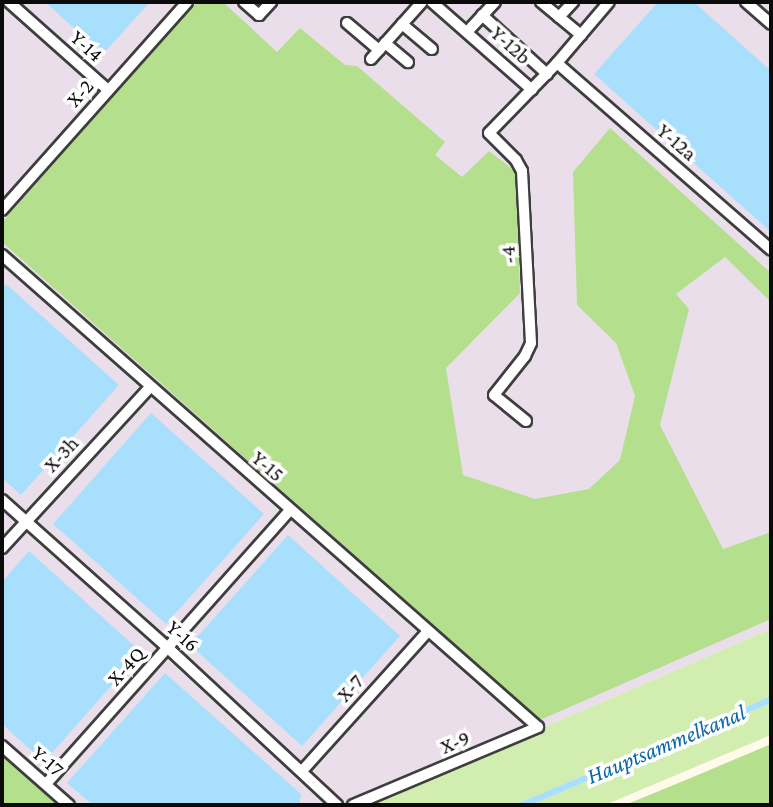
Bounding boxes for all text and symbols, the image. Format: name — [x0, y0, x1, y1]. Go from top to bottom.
street label: Y-12b — [486, 20, 536, 70]
street label: Y-14 — [65, 25, 109, 67]
street label: X-2 — [61, 74, 99, 112]
street label: Y-12a — [652, 118, 702, 166]
street label: -4 — [495, 245, 521, 265]
street label: X-3h — [38, 431, 84, 477]
street label: Y-15 — [247, 445, 289, 487]
street label: Y-16 — [161, 615, 205, 657]
street label: X-4Q — [102, 641, 150, 691]
street label: X-7 — [331, 669, 369, 707]
water label: Hauptsammelkanal — [582, 698, 750, 790]
street label: X-9 — [436, 725, 474, 759]
street label: Y-17 — [27, 740, 69, 782]

